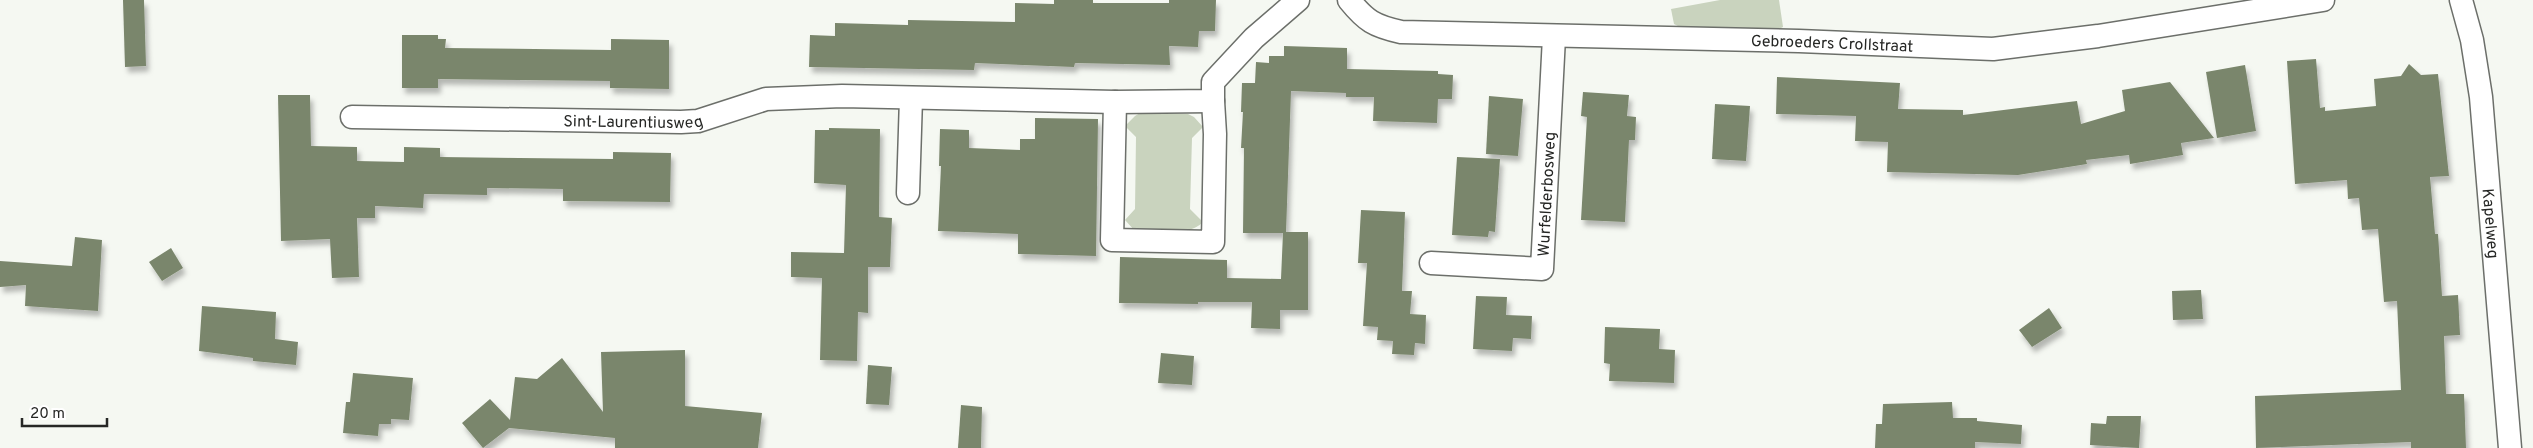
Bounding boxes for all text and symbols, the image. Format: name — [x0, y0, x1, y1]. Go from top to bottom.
street label: Gebroeders Crollstraat — [1751, 32, 1914, 58]
street label: Sint-Laurentiusweg — [563, 112, 706, 134]
street label: Wurfelderbosweg — [1535, 131, 1561, 257]
street label: Kapelweg — [2477, 188, 2502, 259]
scale bar — [22, 396, 108, 428]
text: 20 m — [30, 405, 65, 424]

